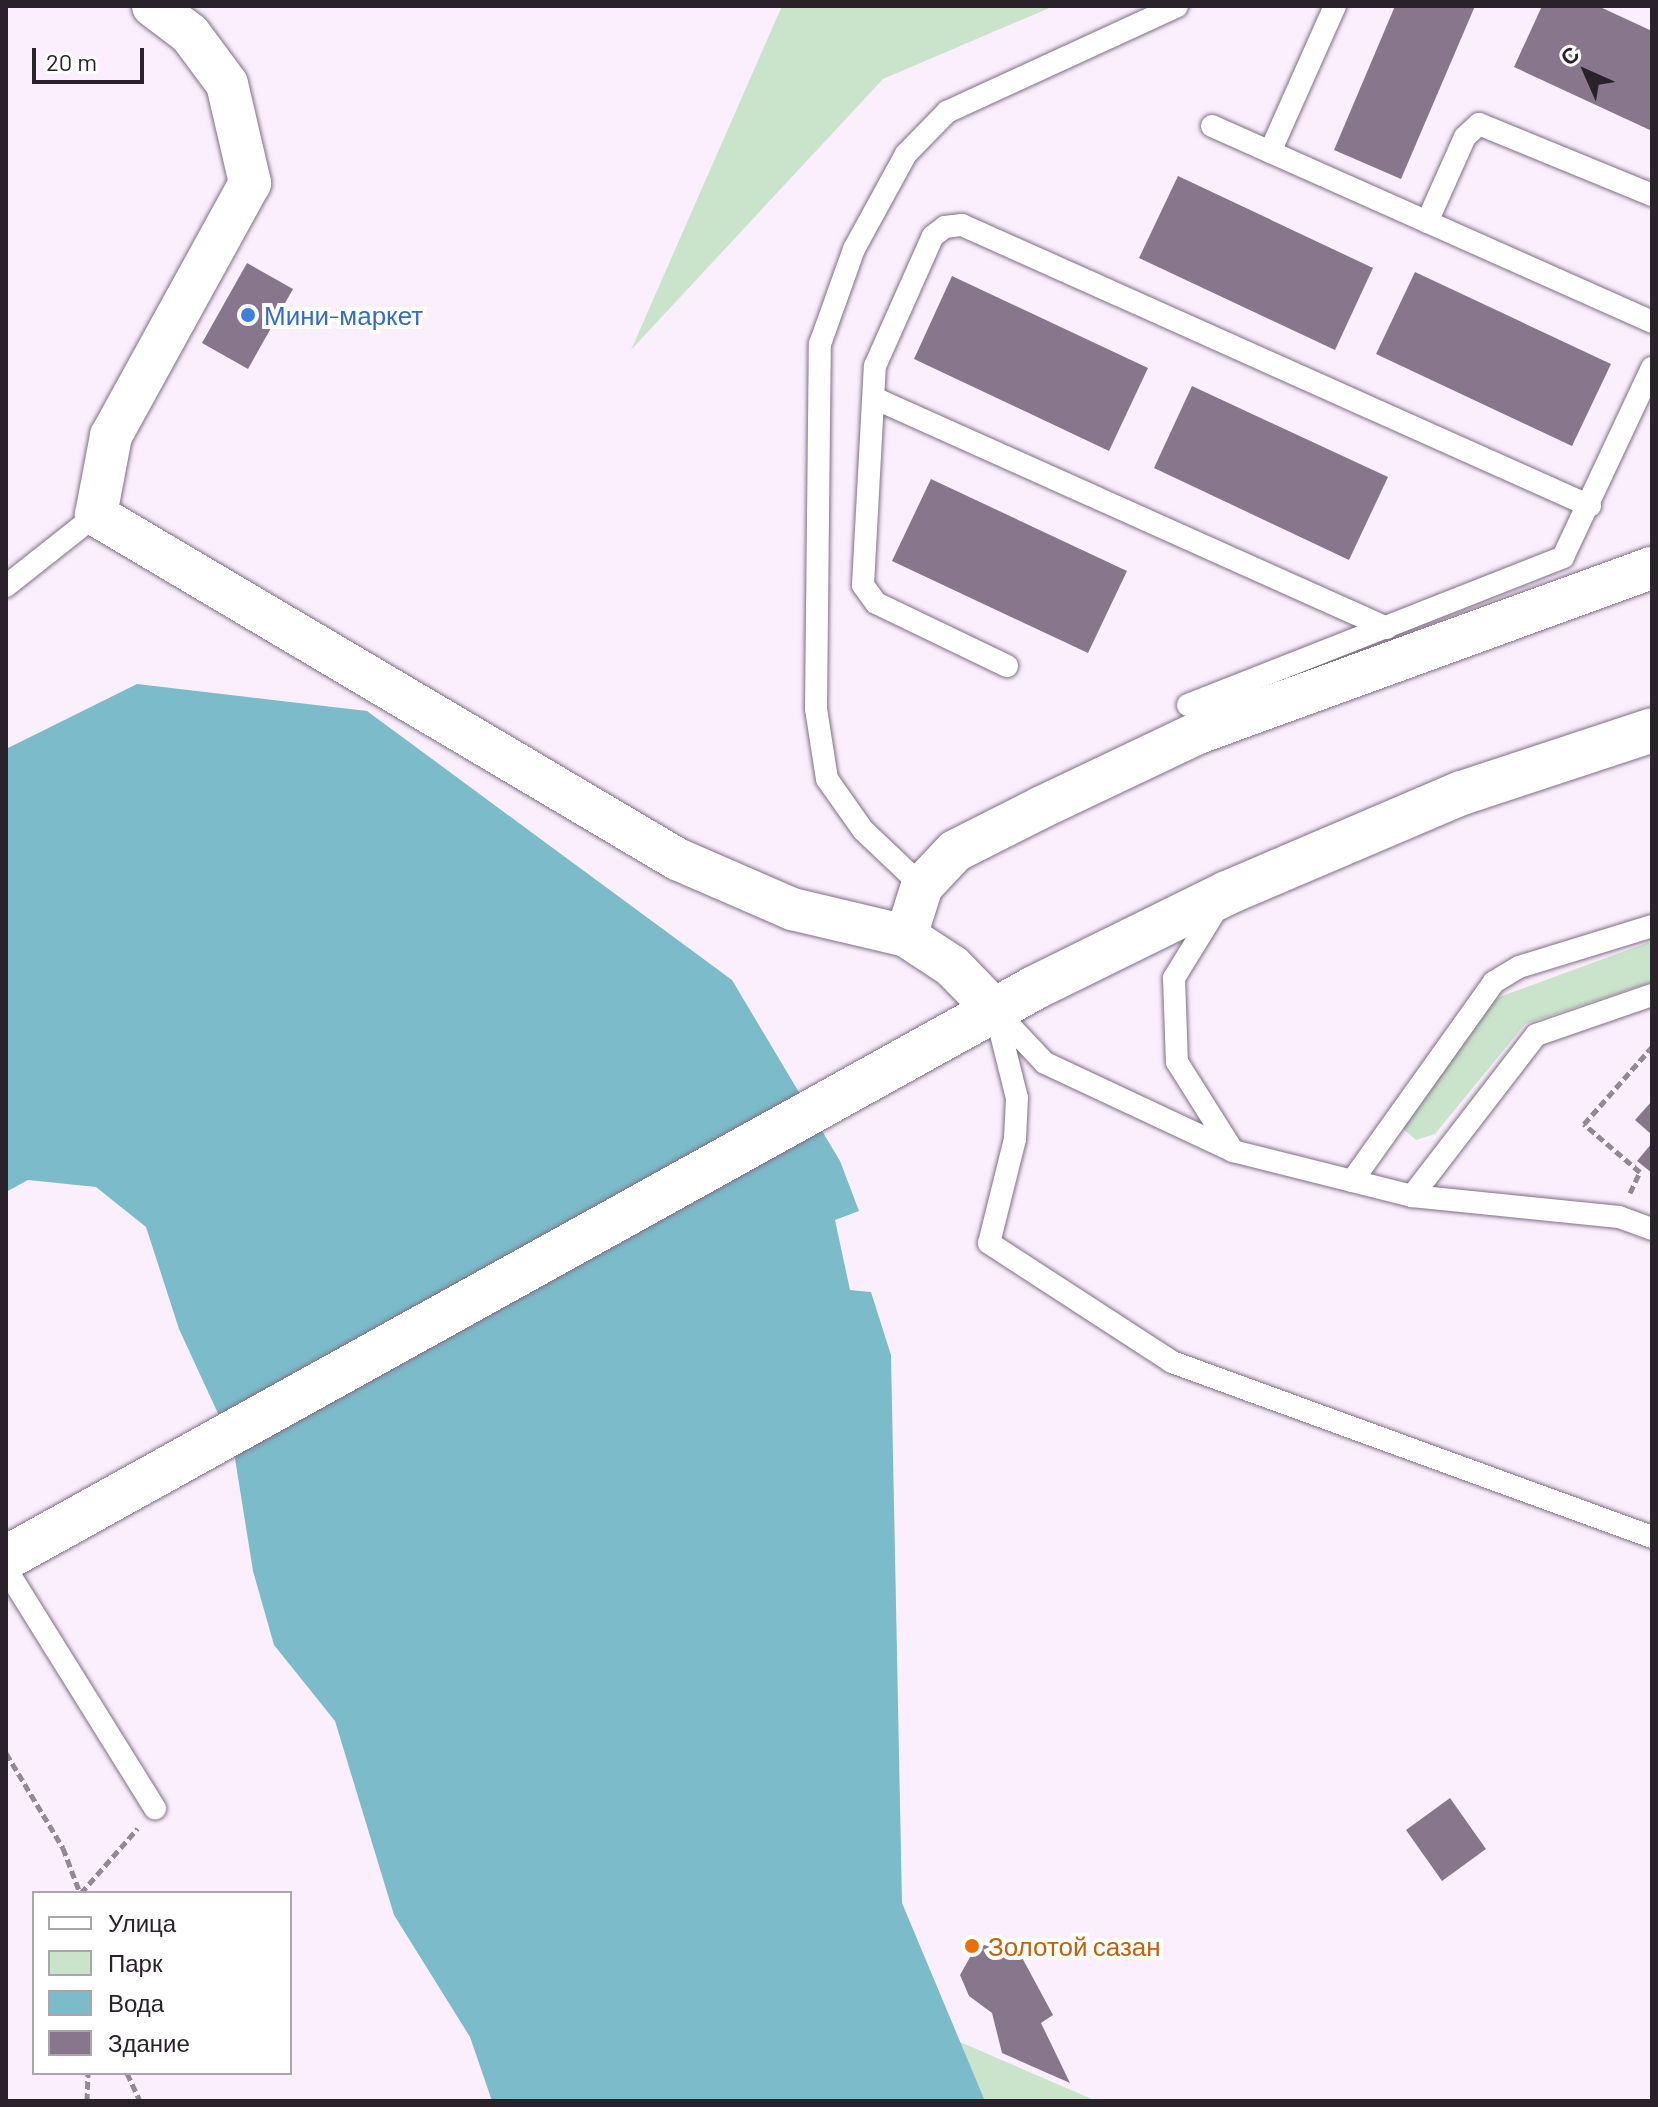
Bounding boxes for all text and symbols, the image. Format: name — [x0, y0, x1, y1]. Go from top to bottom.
scale bar — [36, 32, 148, 82]
north arrow — [1546, 32, 1626, 112]
text: С — [1554, 40, 1584, 70]
text: 20 m — [46, 47, 97, 76]
place label: Мини-маркет — [264, 299, 423, 331]
marker: Мини-маркет — [239, 306, 257, 324]
legend — [32, 1891, 292, 2075]
text: Улица — [108, 1908, 176, 1937]
place label: Золотой сазан — [988, 1930, 1161, 1962]
marker: Золотой сазан — [963, 1937, 981, 1955]
text: Парк — [108, 1948, 162, 1977]
text: Вода — [108, 1988, 164, 2017]
text: Здание — [108, 2028, 190, 2057]

